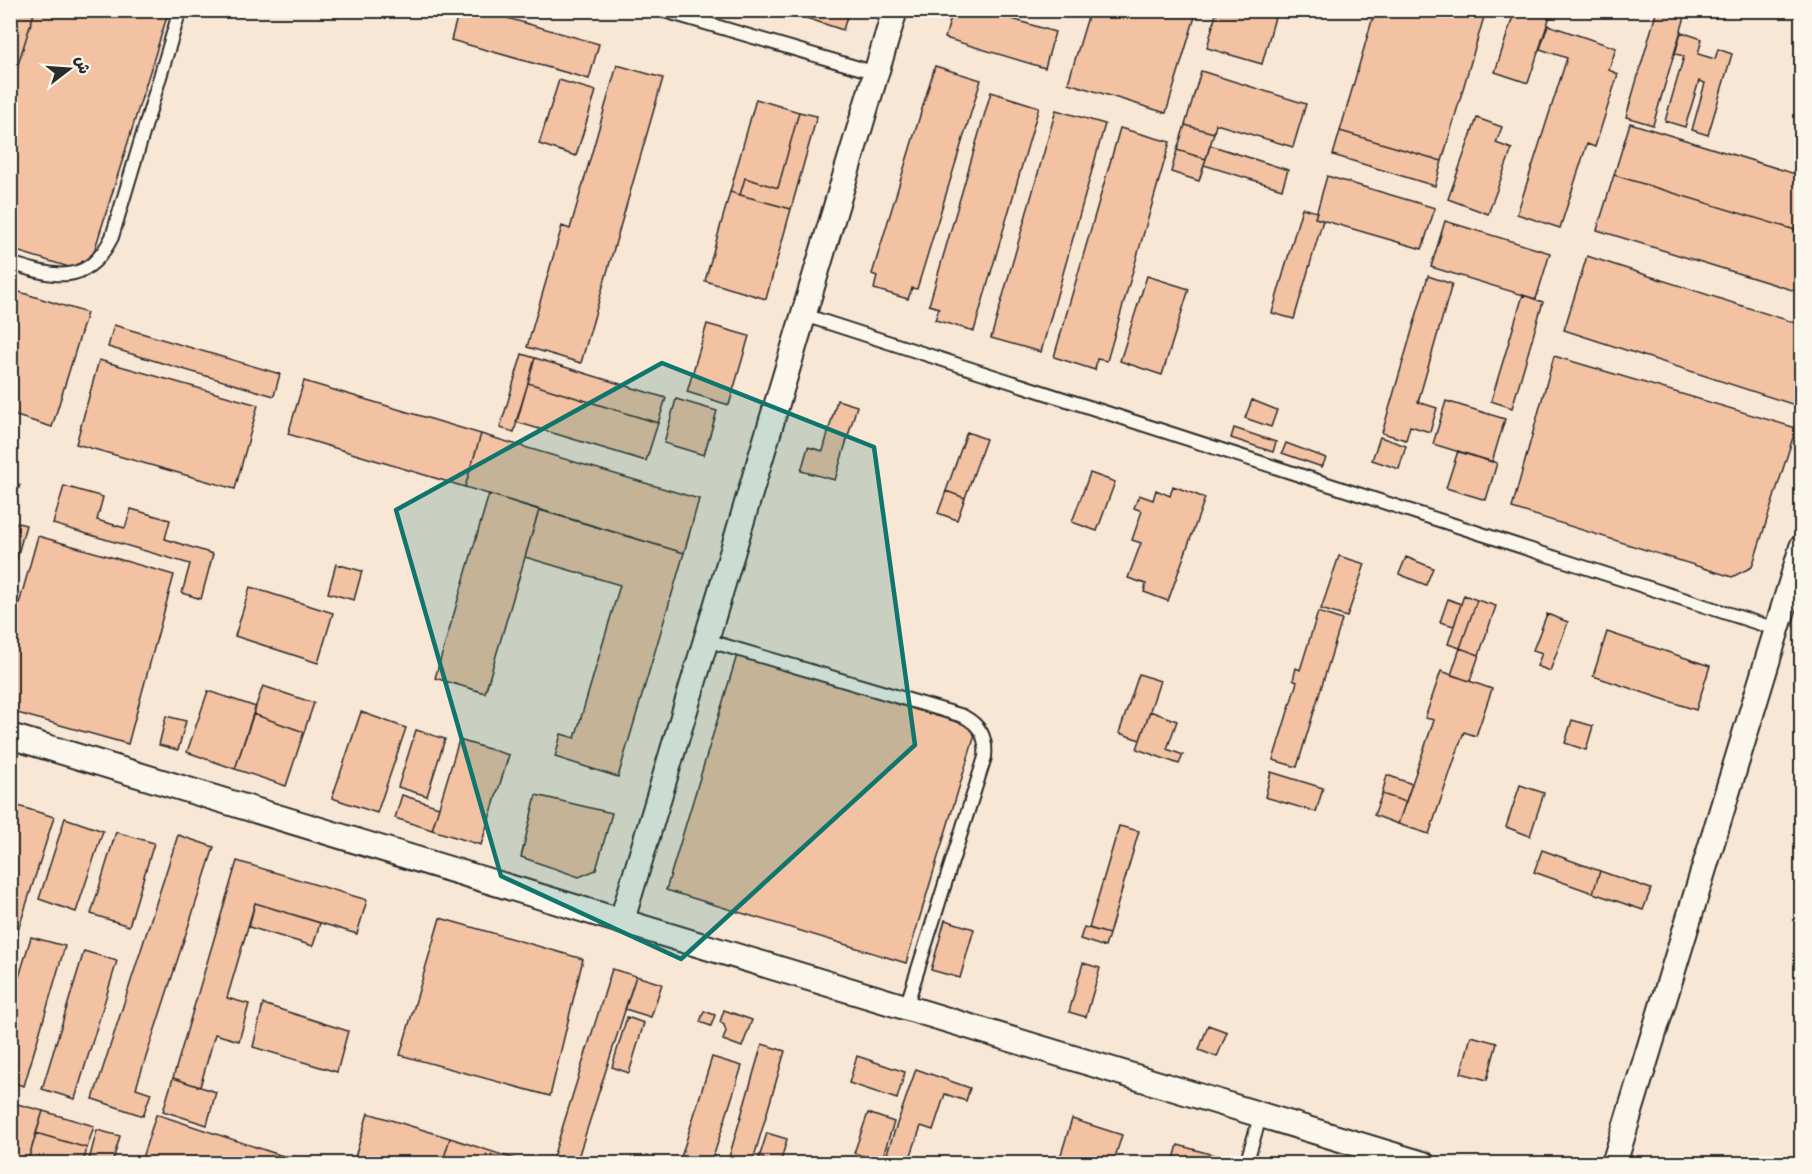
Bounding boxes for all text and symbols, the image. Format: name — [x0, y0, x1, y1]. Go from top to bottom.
north arrow — [39, 39, 99, 99]
text: ش — [71, 54, 95, 76]

